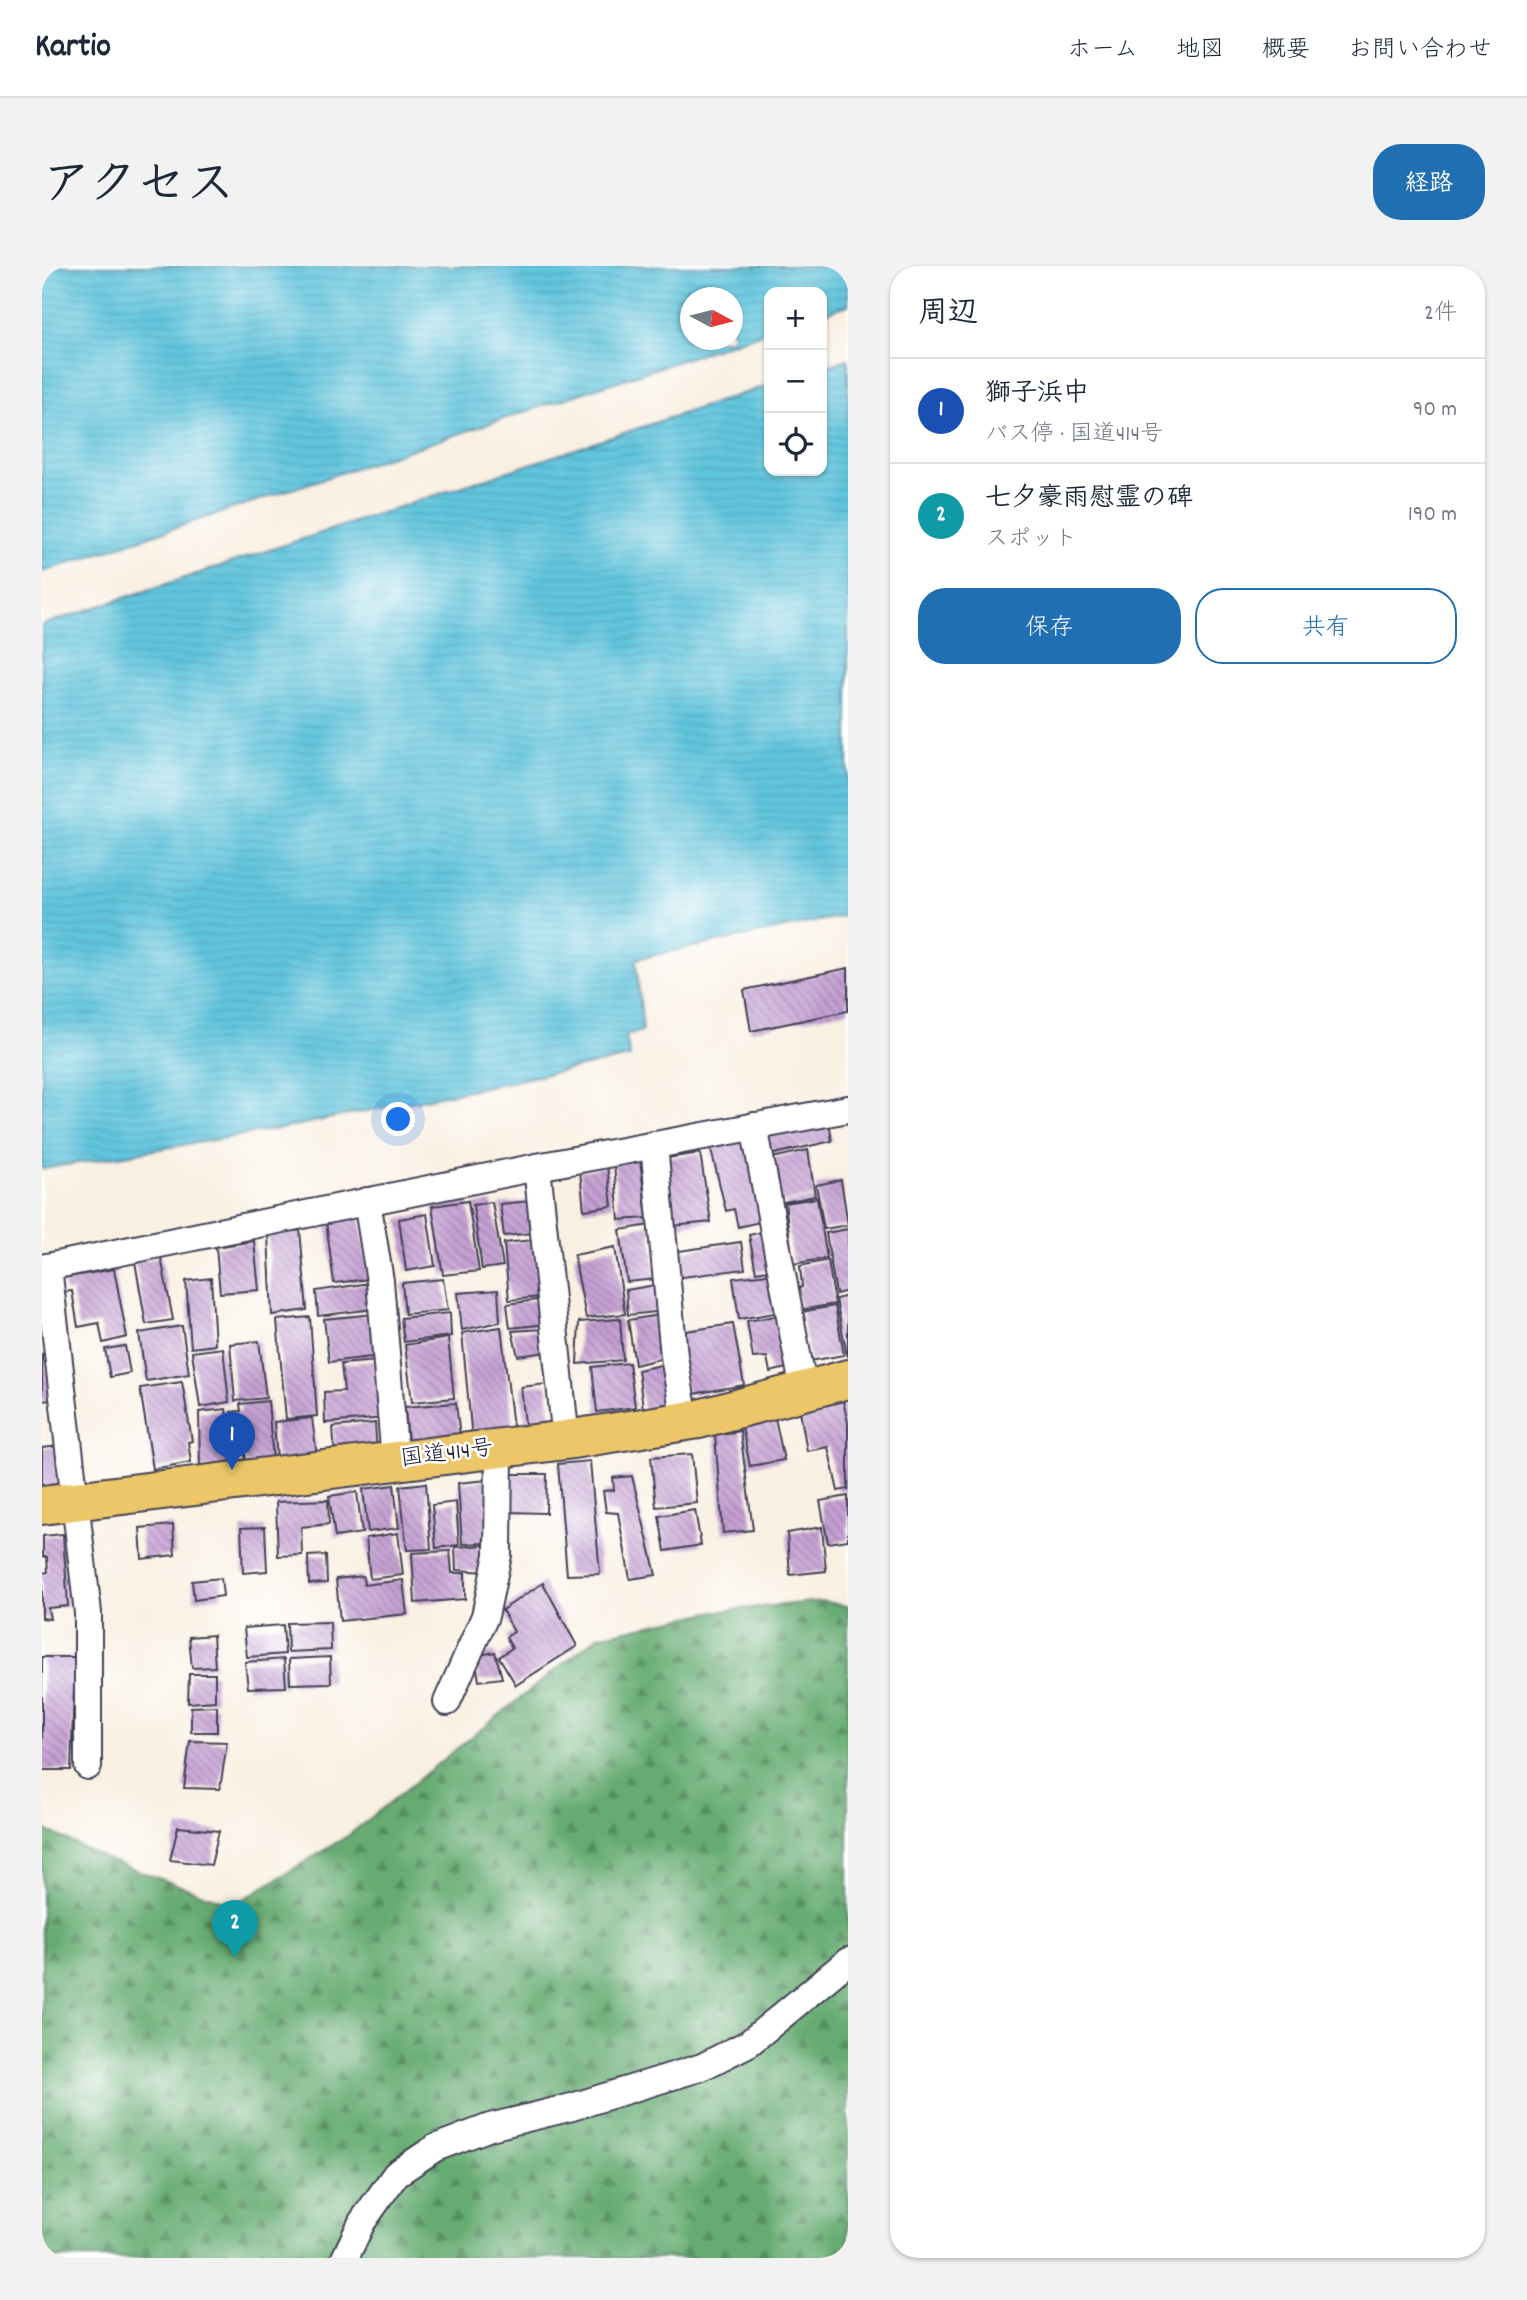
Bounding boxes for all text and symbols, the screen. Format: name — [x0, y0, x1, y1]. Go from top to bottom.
text: Kartio — [35, 25, 111, 72]
text: ホーム — [1067, 34, 1138, 68]
text: 地図 — [1176, 34, 1224, 68]
text: 概要 — [1262, 34, 1310, 68]
text: お問い合わせ — [1348, 34, 1492, 68]
button: 経路 — [1373, 144, 1485, 220]
text: アクセス — [42, 153, 235, 223]
north arrow — [680, 287, 743, 350]
map controls — [764, 287, 827, 476]
button: + — [764, 287, 827, 350]
text: 周辺 — [918, 294, 978, 337]
text: 2件 — [1424, 298, 1457, 331]
button: − — [764, 350, 827, 413]
text: 獅子浜中 — [985, 376, 1089, 413]
text: 1 — [938, 394, 944, 427]
text: 90 m — [1413, 394, 1457, 427]
button: locate — [764, 413, 827, 476]
text: バス停 · 国道414号 — [985, 419, 1163, 452]
text: 七夕豪雨慰霊の碑 — [985, 481, 1193, 518]
text: 2 — [936, 499, 946, 532]
text: 190 m — [1408, 499, 1457, 532]
text: スポット — [985, 524, 1077, 557]
button: 保存 — [918, 588, 1181, 664]
button: 共有 — [1195, 588, 1457, 664]
your location — [381, 1102, 415, 1136]
pin: 1 — [209, 1412, 255, 1470]
street label: 国道414号 — [399, 1433, 495, 1477]
pin: 2 — [212, 1900, 258, 1958]

